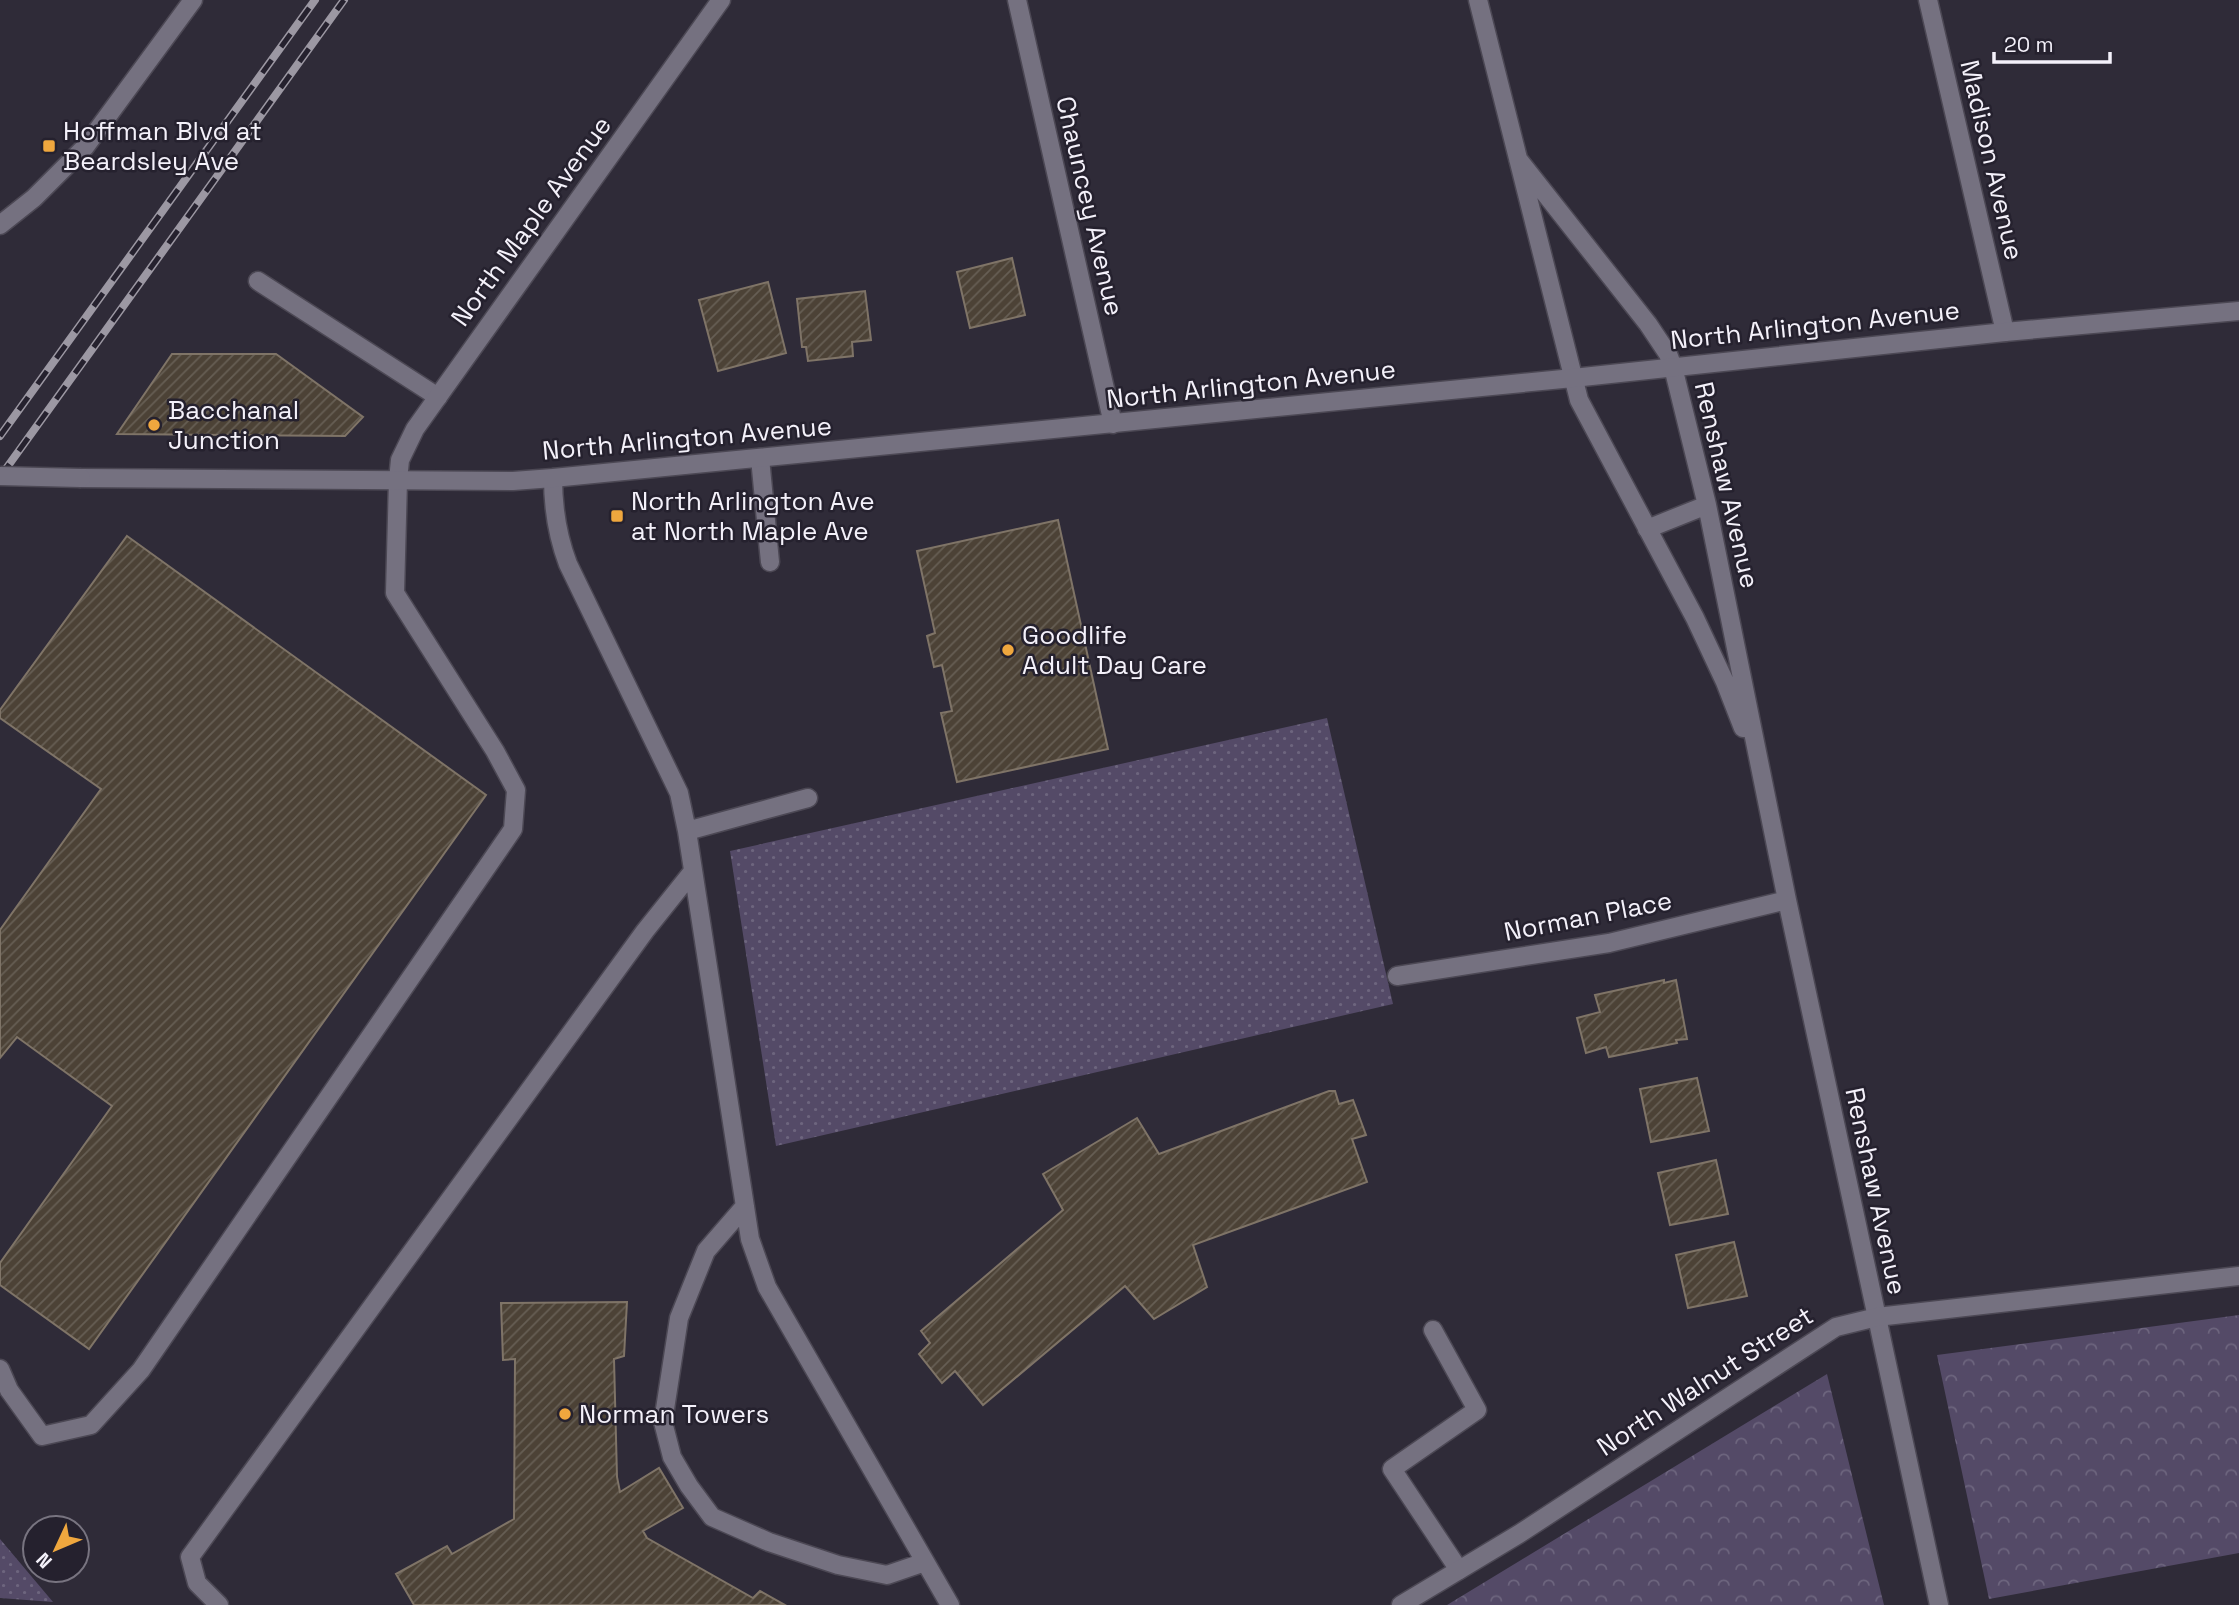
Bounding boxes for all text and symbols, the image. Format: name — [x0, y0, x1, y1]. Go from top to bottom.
scale bar — [1994, 21, 2110, 65]
text: 20 m — [2004, 31, 2054, 58]
street label: Madison Avenue — [1952, 57, 2032, 263]
street label: Chauncey Avenue — [1048, 93, 1132, 319]
street label: North Maple Avenue — [443, 109, 619, 333]
place label: Hoffman Blvd at Beardsley Ave — [63, 114, 262, 178]
marker: Hoffman Blvd at Beardsley Ave — [41, 138, 57, 154]
street label: North Arlington Avenue — [1669, 293, 1961, 357]
street label: North Arlington Avenue — [1105, 352, 1397, 416]
street label: Renshaw Avenue — [1687, 378, 1767, 592]
place label: Bacchanal Junction — [168, 393, 299, 457]
street label: North Arlington Avenue — [541, 408, 833, 468]
marker: Bacchanal Junction — [146, 417, 162, 433]
place label: North Arlington Ave at North Maple Ave — [631, 484, 875, 548]
marker: North Arlington Ave at North Maple Ave — [609, 508, 625, 524]
place label: Goodlife Adult Day Care — [1022, 618, 1207, 682]
marker: Goodlife Adult Day Care — [1000, 642, 1016, 658]
street label: Norman Place — [1501, 883, 1675, 949]
street label: Renshaw Avenue — [1837, 1084, 1915, 1298]
street label: North Walnut Street — [1590, 1298, 1820, 1464]
place label: Norman Towers — [579, 1397, 769, 1431]
marker: Norman Towers — [557, 1406, 573, 1422]
north arrow — [21, 1514, 91, 1584]
text: N — [31, 1547, 58, 1574]

